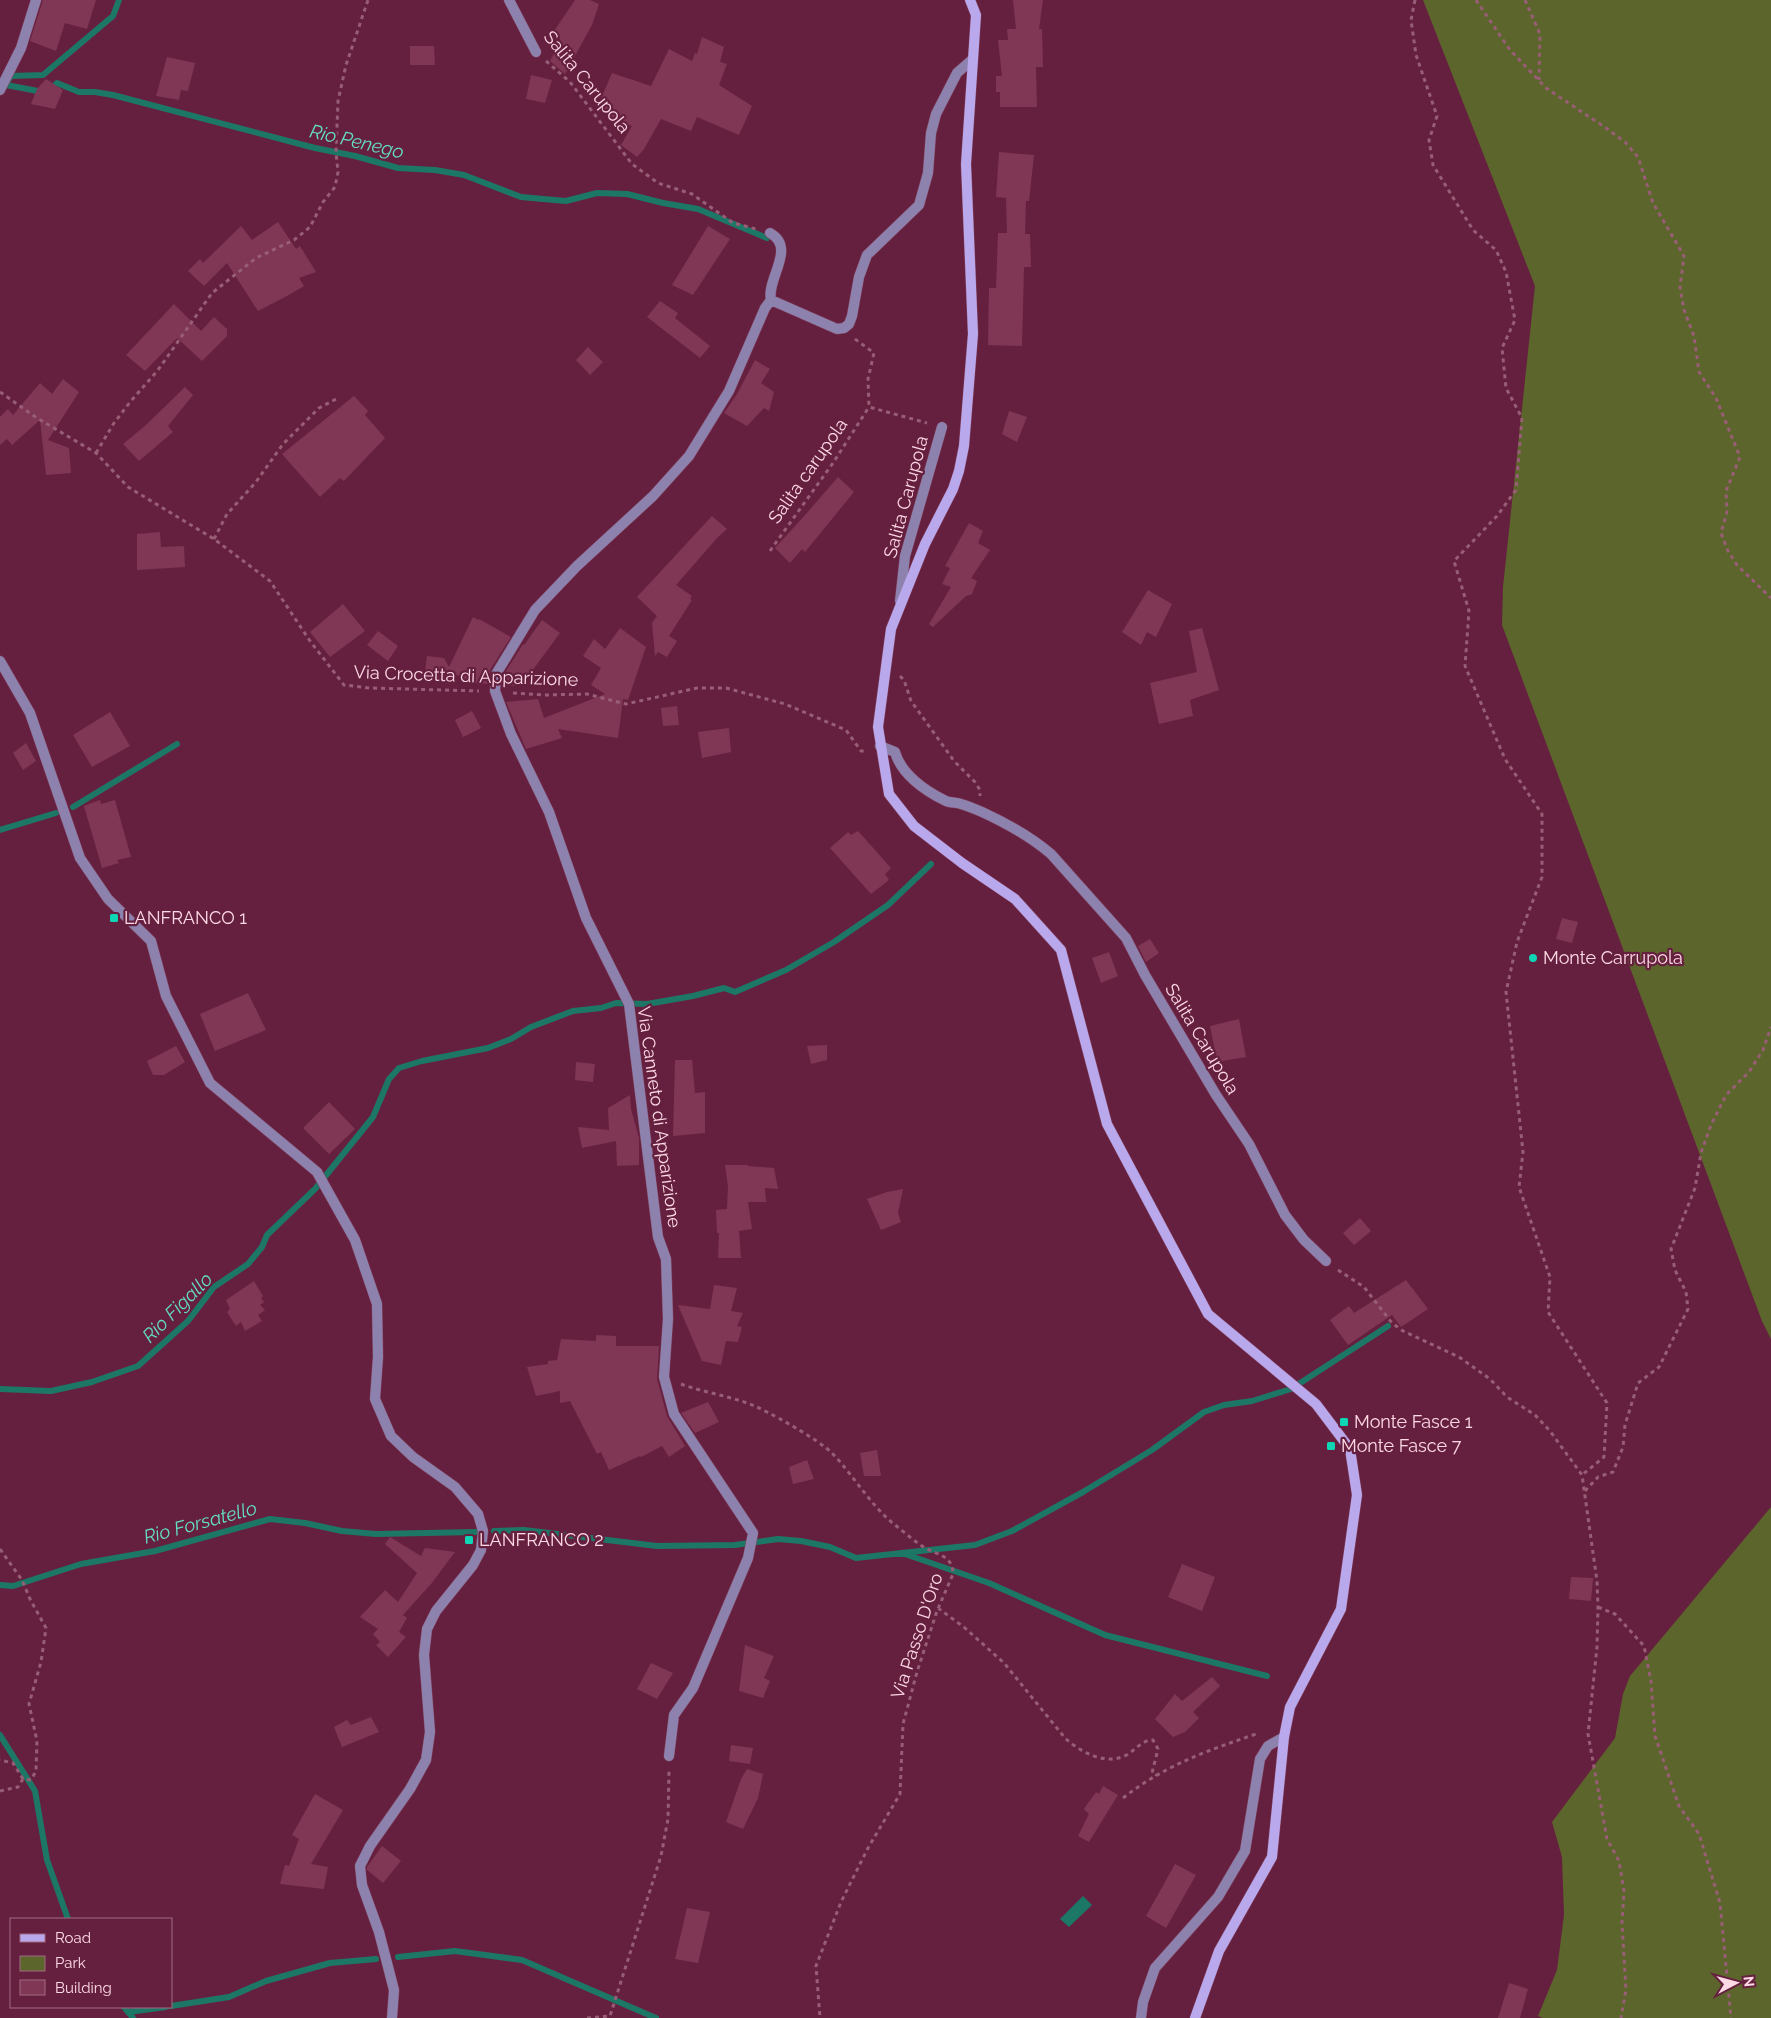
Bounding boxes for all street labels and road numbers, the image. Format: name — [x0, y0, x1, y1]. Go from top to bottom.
street label: Salita Carupola — [540, 26, 635, 137]
street label: Salita carupola — [764, 414, 852, 527]
street label: Salita Carupola — [879, 433, 932, 560]
street label: Via Crocetta di Apparizione — [353, 661, 579, 690]
street label: Salita Carupola — [1161, 979, 1244, 1098]
street label: Via Canneto di Apparizione — [634, 1005, 686, 1229]
street label: Via Passo D'Oro — [886, 1570, 947, 1701]

